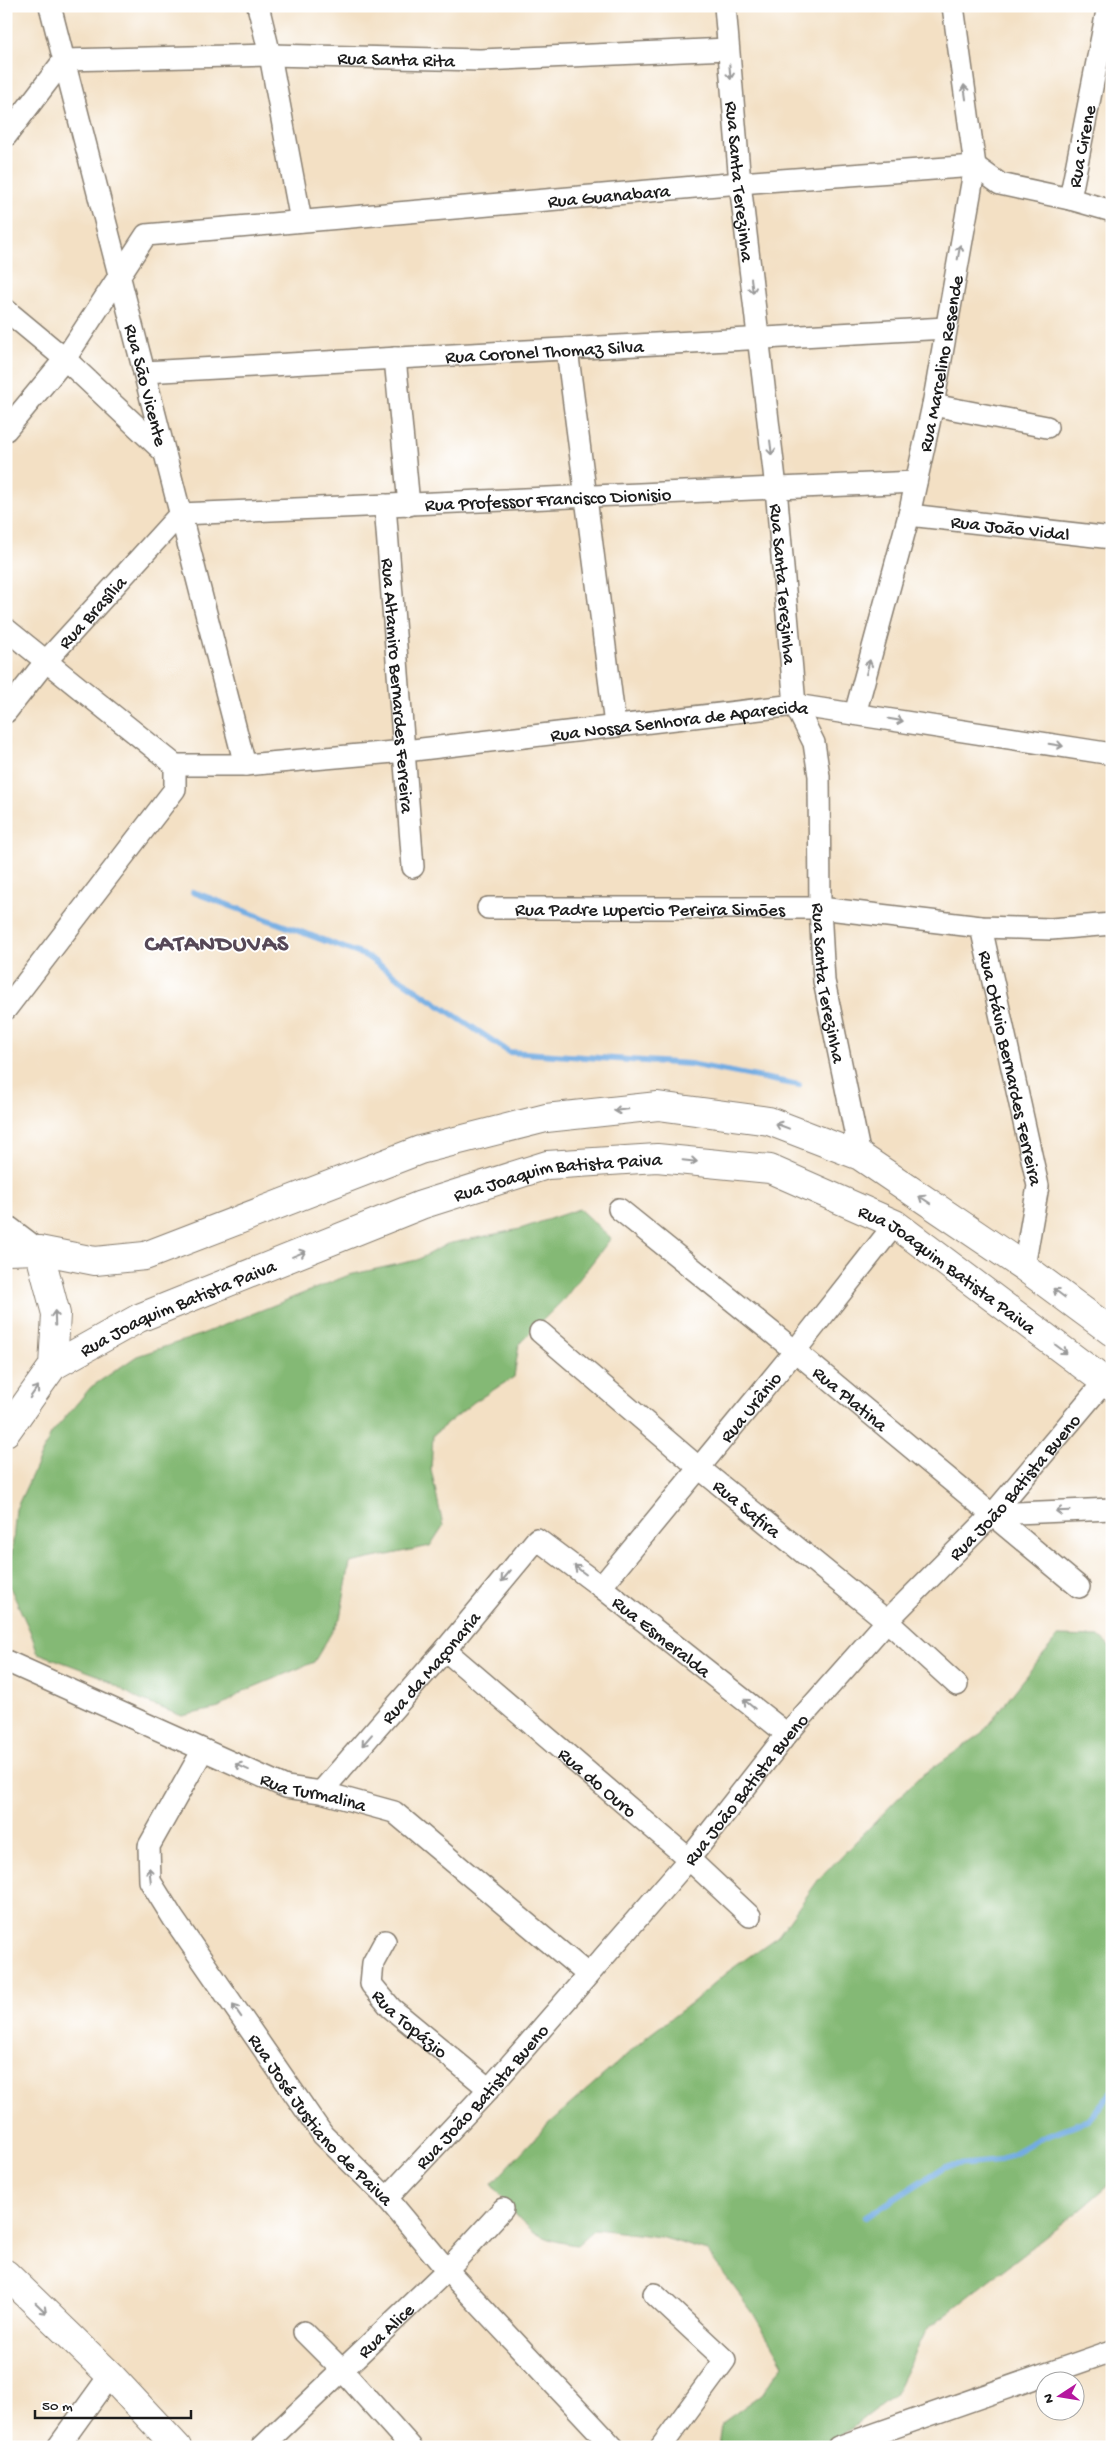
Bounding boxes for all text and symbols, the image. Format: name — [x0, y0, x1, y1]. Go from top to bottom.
street label: Rua Santa Rita — [337, 49, 457, 74]
one-way arrow — [726, 64, 735, 80]
one-way arrow — [959, 84, 969, 100]
street label: Rua Santa Terezinha — [718, 100, 757, 265]
street label: Rua Cirene — [1064, 103, 1103, 190]
street label: Rua Guanabara — [547, 181, 673, 215]
one-way arrow — [955, 245, 965, 261]
street label: Rua Marcelino Resende — [915, 274, 971, 454]
one-way arrow — [747, 278, 757, 294]
street label: Rua São Vicente — [117, 322, 171, 449]
street label: Rua Coronel Thomaz Silva — [445, 337, 646, 370]
one-way arrow — [766, 439, 776, 455]
street label: Rua Professor Francisco Dionisio — [424, 485, 672, 518]
street label: Rua Santa Terezinha — [762, 503, 800, 667]
street label: Rua João Vidal — [949, 512, 1071, 548]
street label: Rua Altamiro Bernardes Ferreira — [374, 557, 417, 816]
street label: Rua Brasília — [55, 571, 134, 655]
one-way arrow — [863, 659, 873, 675]
street label: Rua Nossa Senhora de Aparecida — [549, 696, 811, 749]
one-way arrow — [887, 716, 903, 726]
one-way arrow — [1048, 741, 1064, 751]
street label: Rua Padre Lupercio Pereira Simões — [515, 900, 786, 923]
street label: Rua Santa Terezinha — [805, 903, 849, 1067]
district label: CATANDUVAS — [145, 931, 289, 960]
street label: Rua Otávio Bernardes Ferreira — [972, 949, 1046, 1189]
one-way arrow — [613, 1105, 629, 1115]
one-way arrow — [774, 1121, 790, 1130]
street label: Rua Joaquim Batista Paiva — [451, 1150, 664, 1209]
one-way arrow — [682, 1156, 698, 1166]
one-way arrow — [918, 1195, 932, 1205]
street label: Rua Joaquim Batista Paiva — [854, 1201, 1041, 1342]
one-way arrow — [291, 1248, 306, 1257]
street label: Rua Joaquim Batista Paiva — [77, 1256, 281, 1364]
one-way arrow — [1053, 1287, 1066, 1298]
one-way arrow — [50, 1310, 59, 1326]
one-way arrow — [1054, 1344, 1067, 1355]
street label: Rua Platina — [807, 1362, 892, 1439]
street label: Rua Urânio — [716, 1368, 788, 1449]
one-way arrow — [29, 1386, 40, 1399]
street label: Rua João Batista Bueno — [945, 1410, 1087, 1567]
street label: Rua Safira — [707, 1476, 785, 1546]
one-way arrow — [1055, 1506, 1071, 1515]
one-way arrow — [574, 1565, 587, 1576]
one-way arrow — [501, 1570, 512, 1583]
street label: Rua Esmeralda — [606, 1592, 715, 1685]
street label: Rua da Maçonaria — [378, 1607, 488, 1730]
one-way arrow — [742, 1698, 755, 1709]
street label: Rua João Batista Bueno — [680, 1710, 815, 1872]
one-way arrow — [361, 1733, 372, 1746]
street label: Rua do Ouro — [552, 1744, 640, 1824]
one-way arrow — [235, 1762, 250, 1771]
street label: Rua Turmalina — [256, 1769, 370, 1819]
one-way arrow — [145, 1867, 155, 1883]
street label: Rua Topázio — [365, 1986, 451, 2065]
one-way arrow — [232, 2004, 242, 2018]
street label: Rua João Batista Bueno — [412, 2020, 555, 2175]
street label: Rua José Justiano de Paiva — [241, 2030, 397, 2213]
street label: Rua Alice — [354, 2299, 421, 2364]
one-way arrow — [35, 2302, 48, 2314]
north arrow — [1036, 2370, 1086, 2420]
scale bar — [35, 2388, 191, 2420]
text: N — [1040, 2392, 1059, 2404]
text: 50 m — [42, 2398, 73, 2416]

